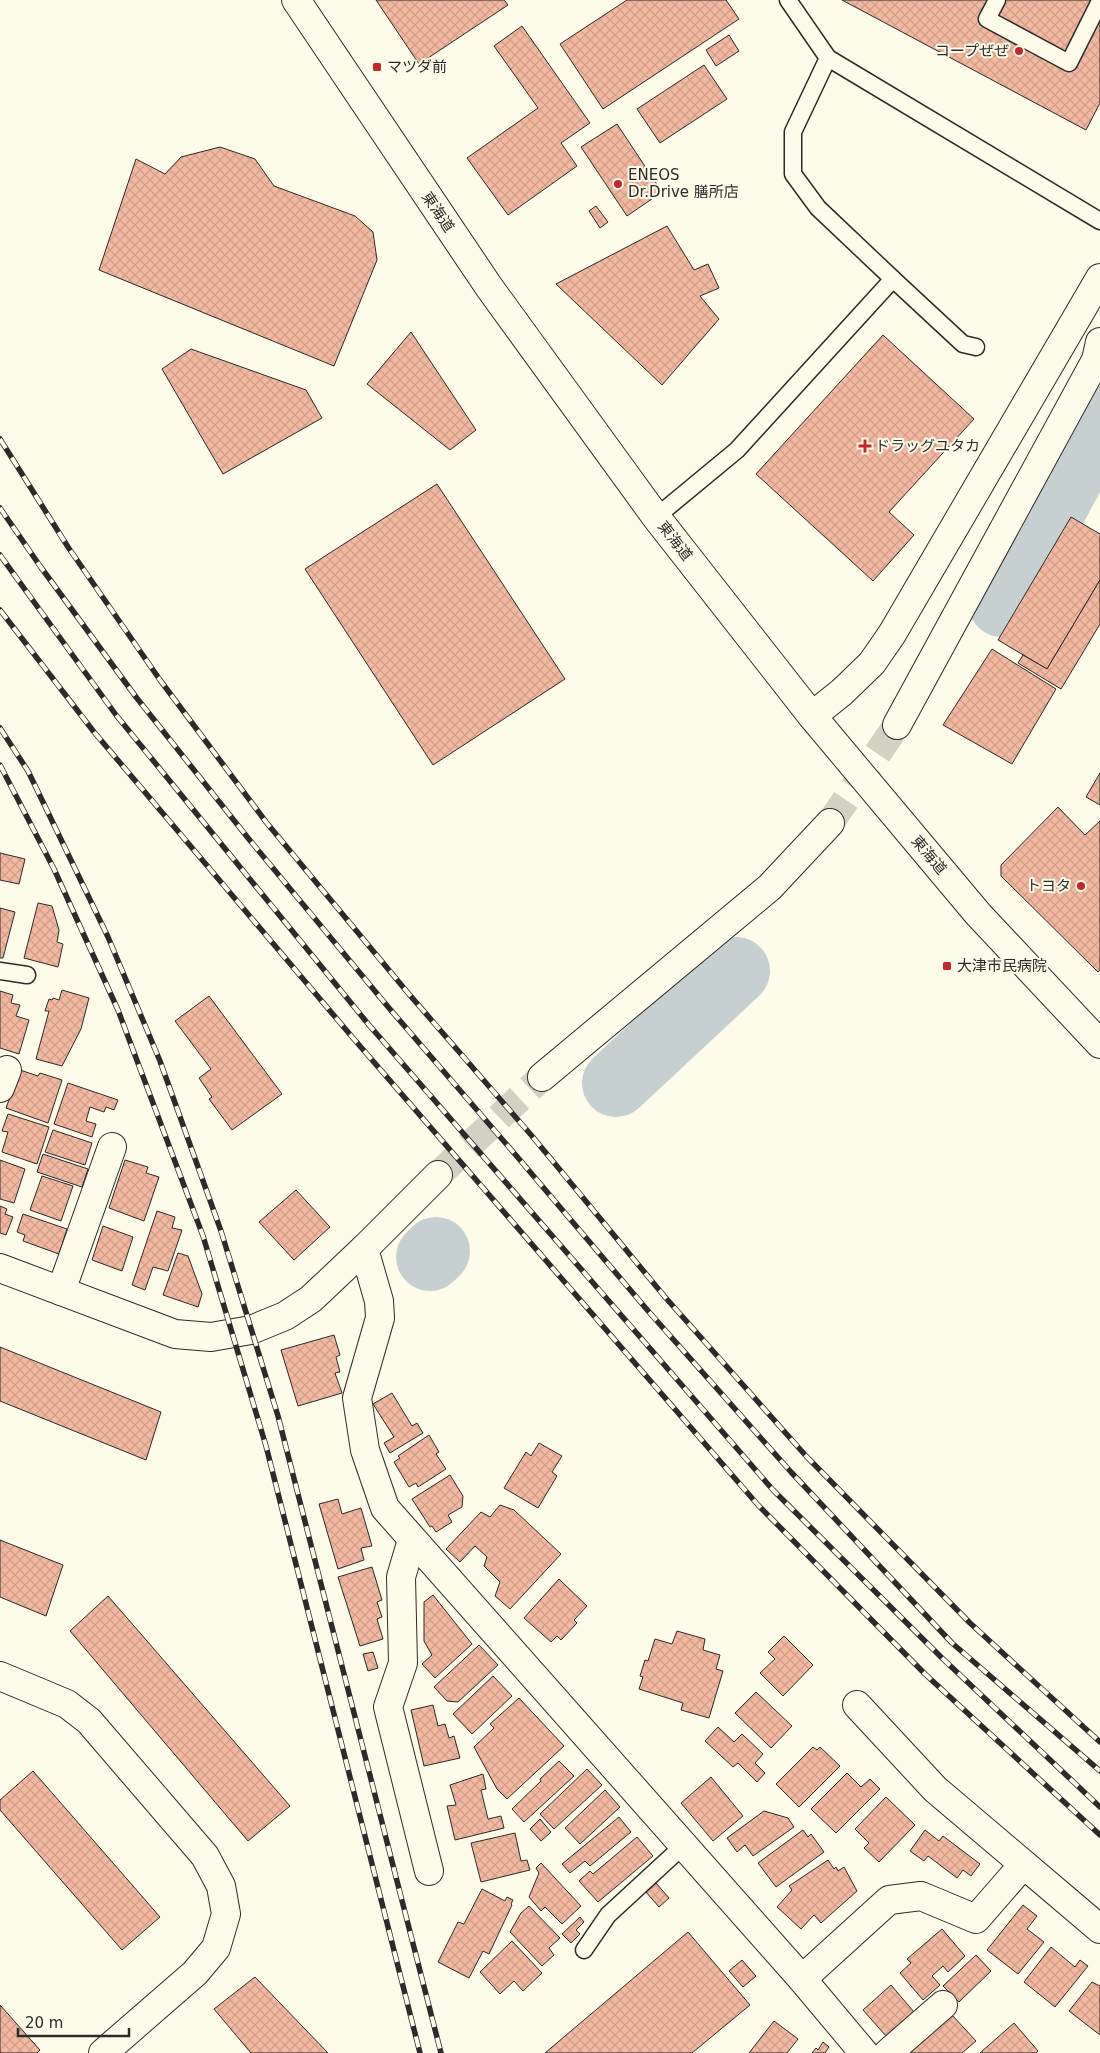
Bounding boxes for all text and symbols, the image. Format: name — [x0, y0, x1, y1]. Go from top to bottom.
place label: コープぜぜ — [935, 42, 1009, 60]
marker: コープぜぜ — [1013, 45, 1025, 57]
place label: マツダ前 — [387, 58, 447, 76]
marker: マツダ前 — [371, 61, 383, 73]
place label: ENEOS Dr.Drive 膳所店 — [628, 166, 739, 201]
marker: ENEOS Dr.Drive 膳所店 — [612, 178, 624, 190]
street label: 東海道 — [418, 188, 458, 236]
place label: ドラッグユタカ — [875, 437, 980, 455]
marker: ドラッグユタカ — [859, 440, 871, 452]
street label: 東海道 — [654, 518, 696, 564]
street label: 東海道 — [908, 832, 950, 878]
place label: トヨタ — [1026, 877, 1071, 895]
marker: トヨタ — [1075, 880, 1087, 892]
place label: 大津市民病院 — [957, 957, 1047, 975]
marker: 大津市民病院 — [941, 960, 953, 972]
scale bar — [18, 2006, 129, 2038]
text: 20 m — [25, 2014, 63, 2032]

